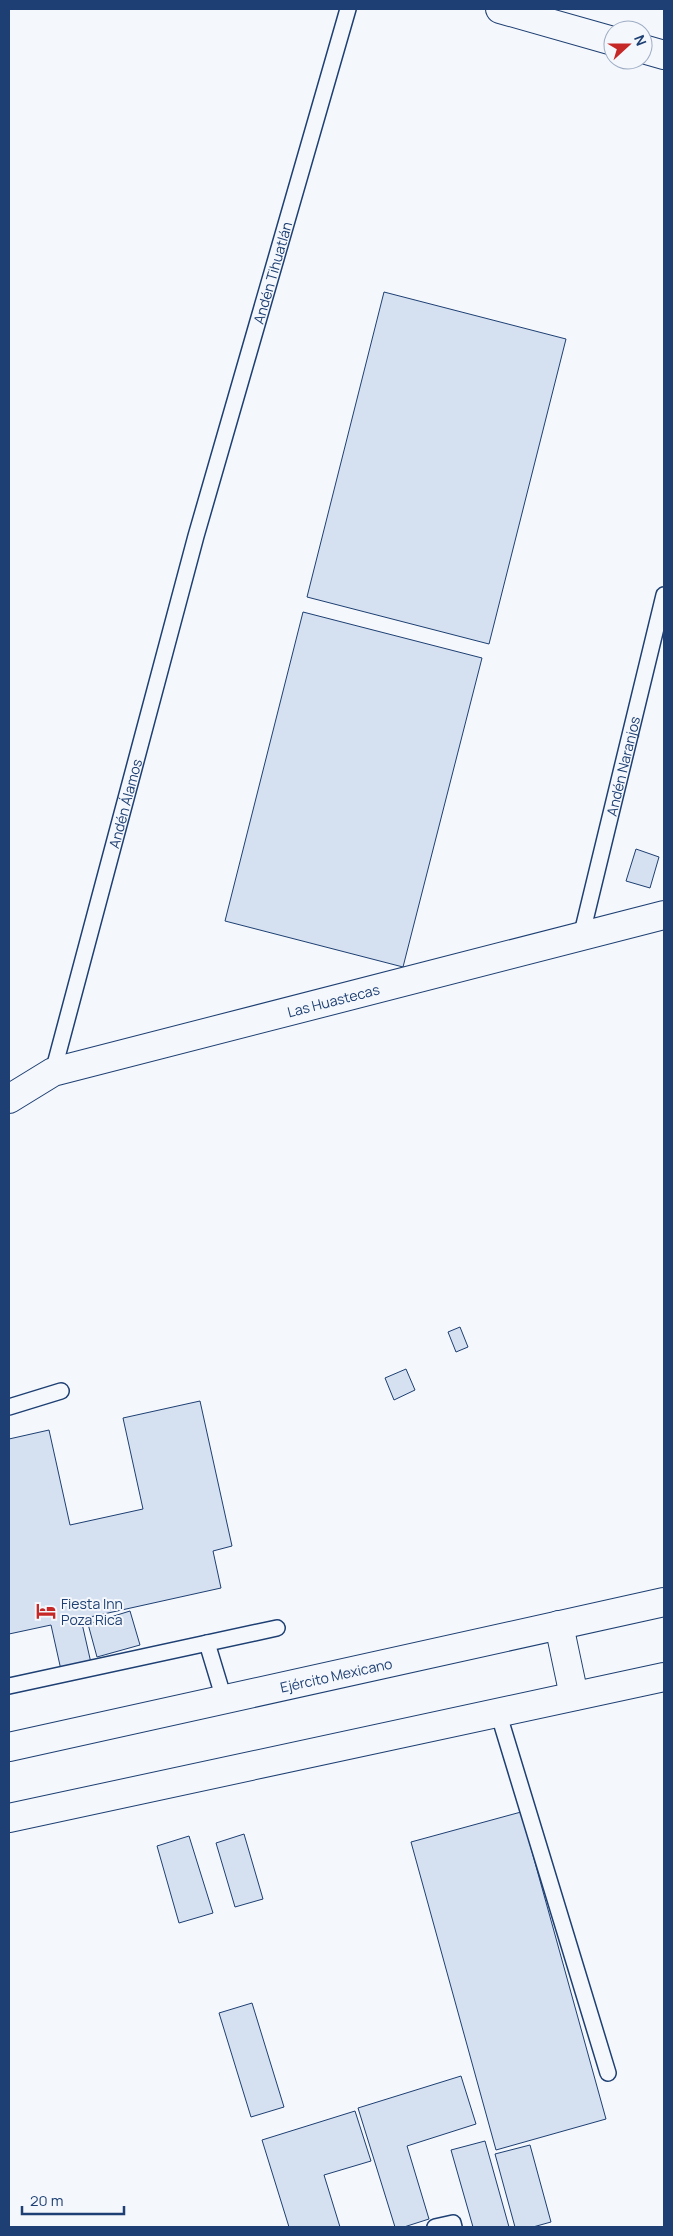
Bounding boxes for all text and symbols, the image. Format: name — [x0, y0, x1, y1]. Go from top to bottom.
north arrow — [603, 20, 653, 70]
text: N — [630, 32, 651, 48]
street label: Andén Tihuatlán — [248, 219, 296, 326]
street label: Andén Naranjos — [601, 714, 644, 818]
street label: Andén Álamos — [104, 757, 146, 850]
street label: Las Huastecas — [285, 979, 381, 1021]
place label: Fiesta Inn Poza Rica — [61, 1594, 123, 1629]
hotel icon: Fiesta Inn Poza Rica — [35, 1600, 57, 1622]
street label: Ejército Mexicano — [278, 1653, 394, 1696]
scale bar — [22, 2184, 125, 2216]
text: 20 m — [30, 2190, 63, 2211]

